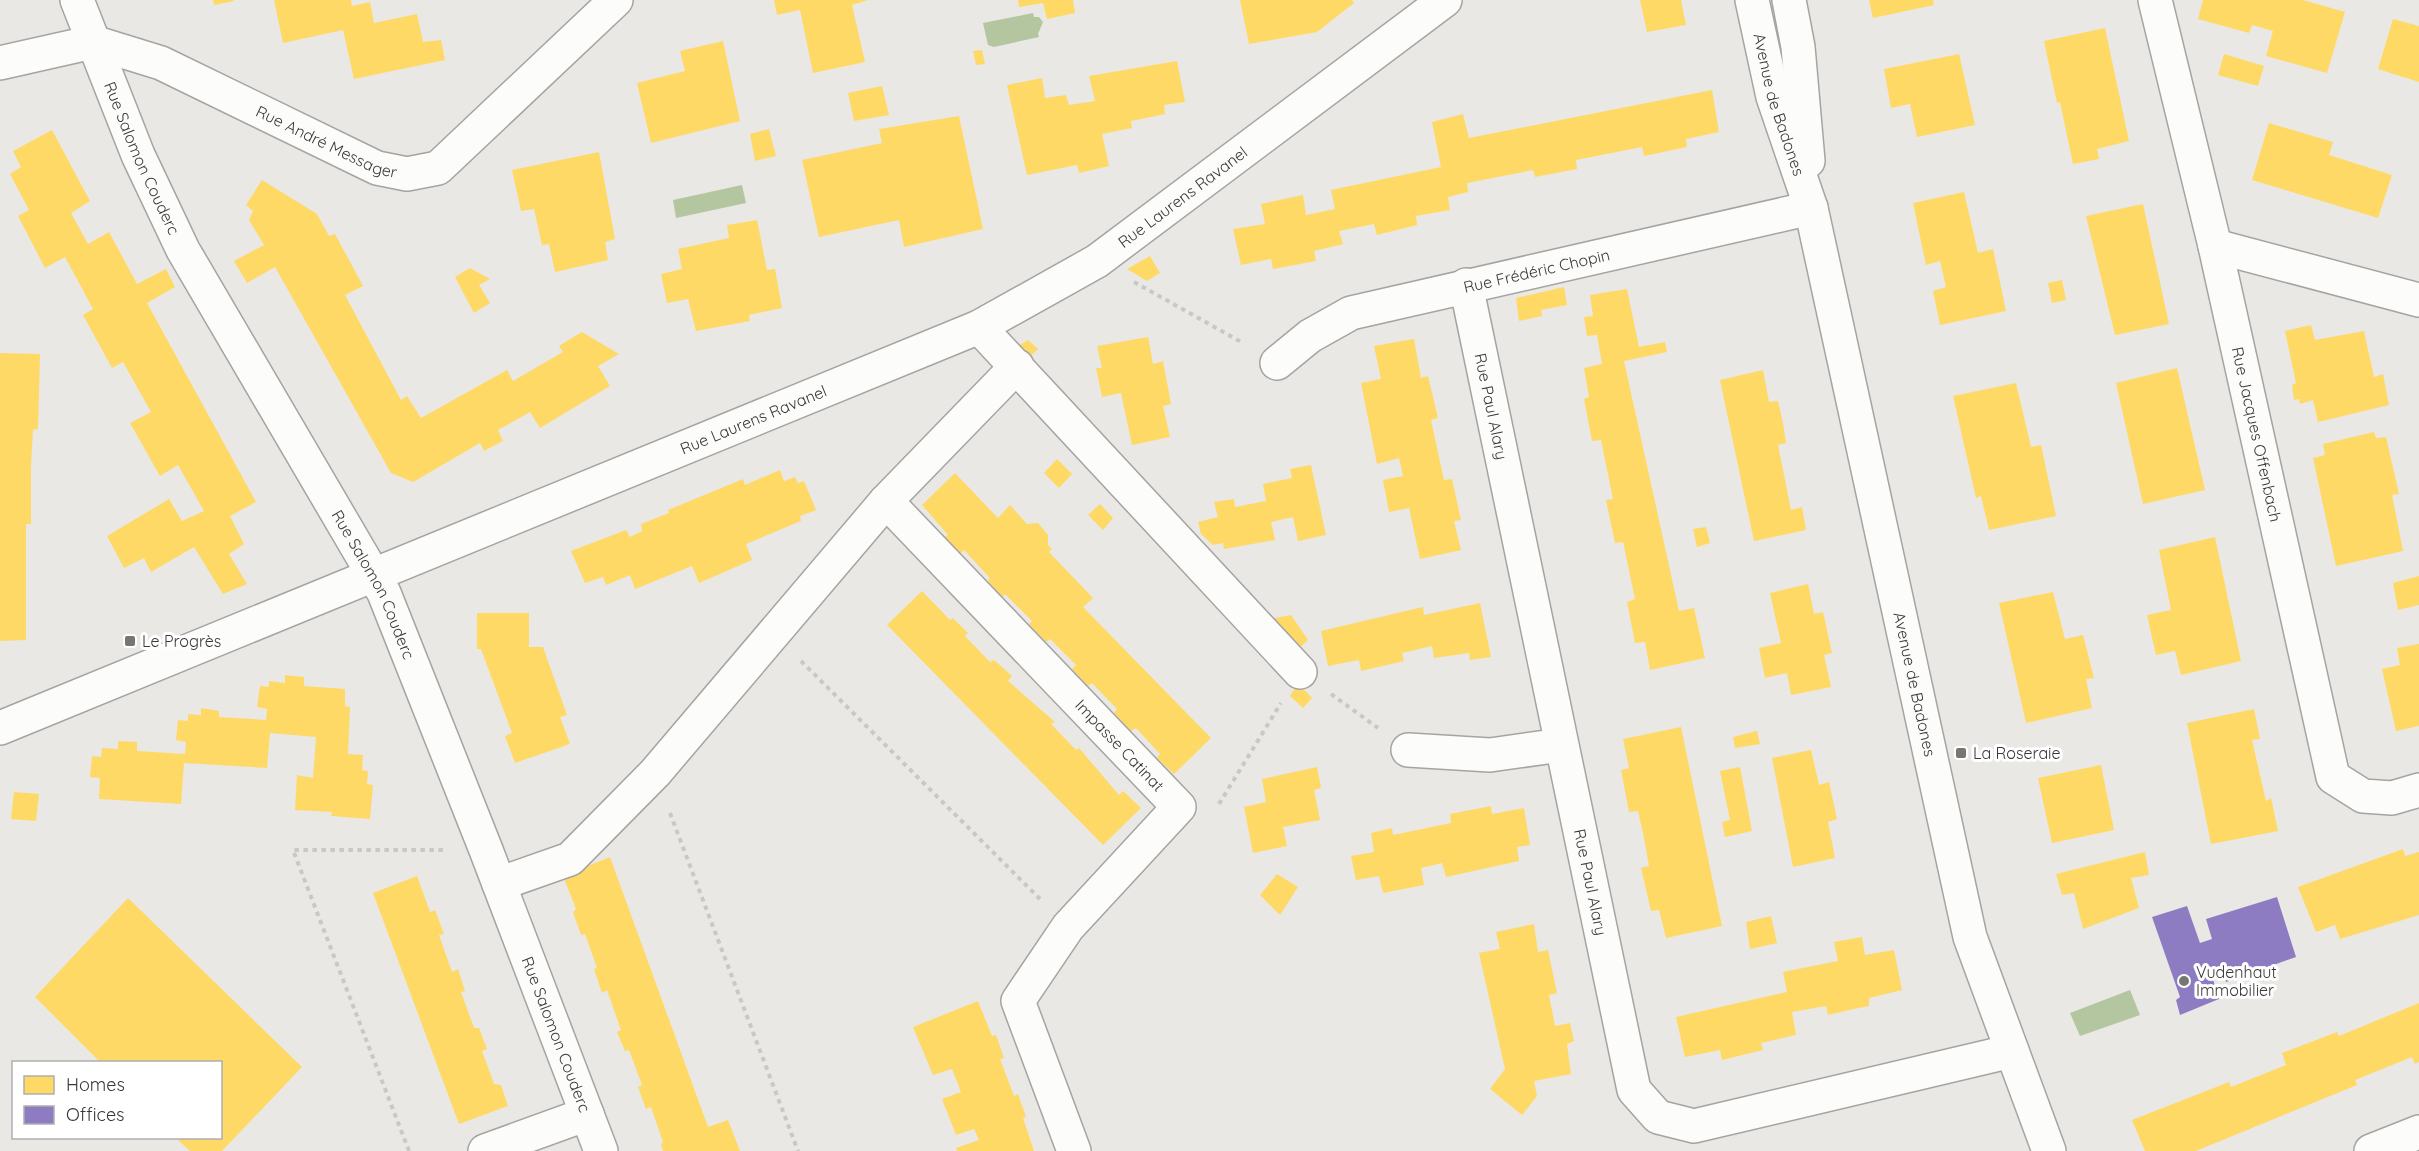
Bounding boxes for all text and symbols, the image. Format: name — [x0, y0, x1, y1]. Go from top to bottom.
street label: Avenue de Badones — [1749, 31, 1809, 178]
street label: Rue Salomon Couderc — [100, 79, 184, 238]
street label: Rue André Messager — [253, 101, 399, 182]
street label: Rue Laurens Ravanel — [1114, 142, 1251, 252]
street label: Rue Frédéric Chopin — [1461, 244, 1612, 297]
street label: Rue Jacques Offenbach — [2228, 345, 2286, 524]
street label: Rue Paul Alary — [1470, 351, 1512, 461]
street label: Rue Laurens Ravanel — [677, 381, 830, 458]
street label: Rue Salomon Couderc — [327, 506, 419, 662]
street label: Avenue de Badones — [1889, 610, 1940, 758]
place label: Le Progrès — [142, 631, 221, 651]
marker: Le Progrès — [123, 634, 137, 648]
street label: Impasse Catinat — [1071, 695, 1168, 795]
place label: La Roseraie — [1973, 743, 2061, 763]
marker: La Roseraie — [1954, 746, 1968, 760]
street label: Rue Paul Alary — [1570, 827, 1611, 937]
street label: Rue Salomon Couderc — [518, 954, 595, 1115]
place label: Vudenhaut Immobilier — [2196, 962, 2277, 1000]
marker: Vudenhaut Immobilier — [2177, 974, 2191, 988]
legend — [12, 1061, 222, 1139]
text: Homes — [66, 1073, 125, 1096]
text: Offices — [66, 1103, 125, 1126]

